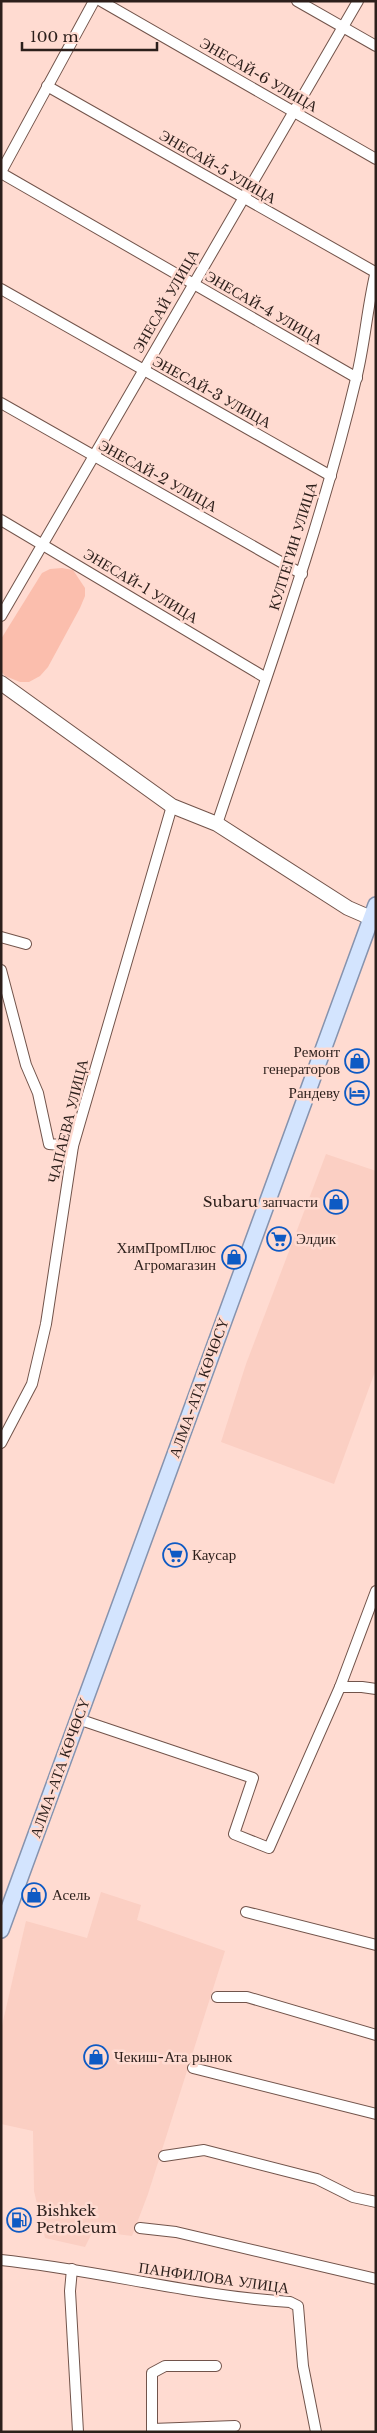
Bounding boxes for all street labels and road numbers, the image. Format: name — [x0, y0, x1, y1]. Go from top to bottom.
street label: ЭНЕСАЙ-6 УЛИЦА — [197, 33, 322, 116]
street label: ЭНЕСАЙ-5 УЛИЦА — [156, 125, 280, 208]
street label: ЭНЕСАЙ УЛИЦА — [128, 245, 203, 356]
street label: ЭНЕСАЙ-4 УЛИЦА — [202, 266, 326, 349]
street label: ЭНЕСАЙ-3 УЛИЦА — [150, 351, 275, 432]
street label: ЭНЕСАЙ-2 УЛИЦА — [96, 435, 221, 516]
street label: КУЛТЕГИН УЛИЦА — [264, 479, 321, 612]
street label: ЭНЕСАЙ-1 УЛИЦА — [80, 544, 202, 627]
street label: ЧАПАЕВА УЛИЦА — [43, 1057, 92, 1185]
street label: АЛМА-АТА КӨЧӨСҮ — [164, 1315, 233, 1460]
street label: АЛМА-АТА КӨЧӨСҮ — [25, 1695, 94, 1840]
street label: ПАНФИЛОВА УЛИЦА — [137, 2258, 291, 2298]

